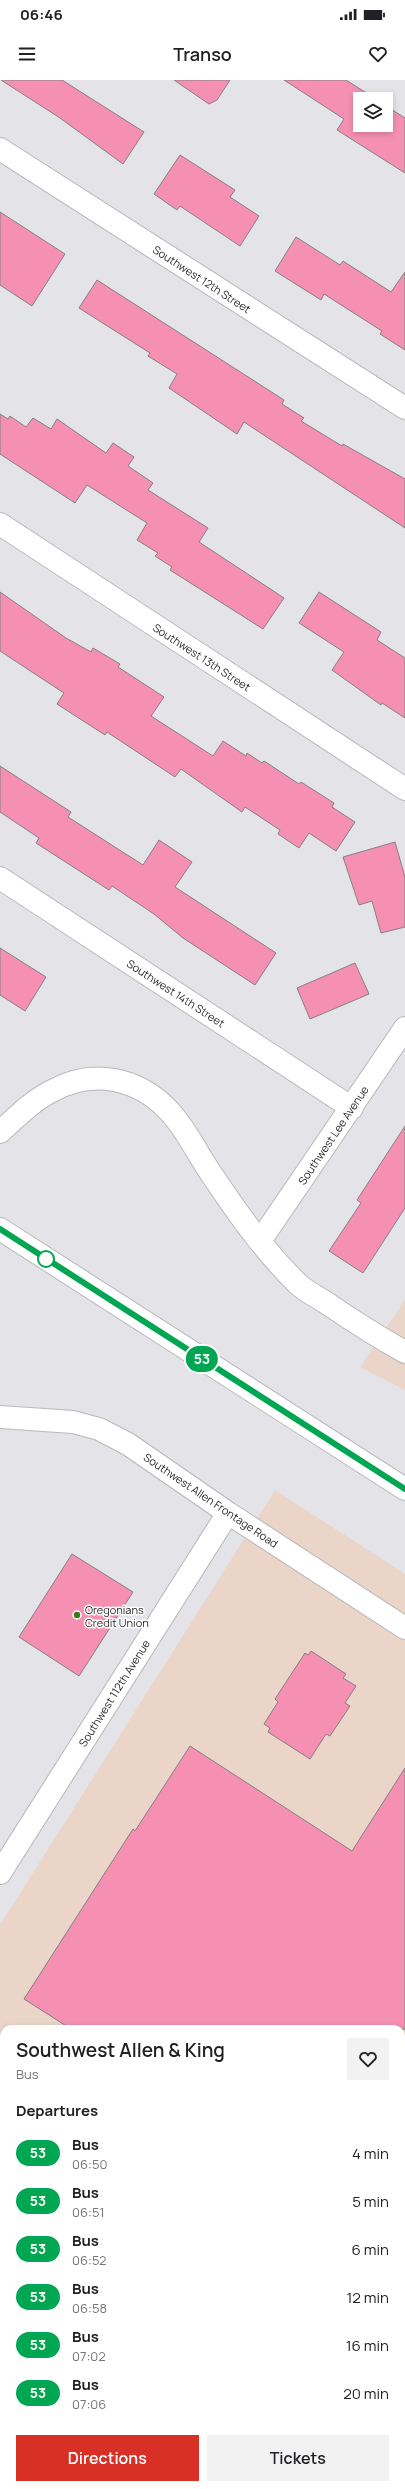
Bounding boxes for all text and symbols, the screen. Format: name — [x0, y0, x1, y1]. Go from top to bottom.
text: 06:46 — [20, 4, 63, 25]
text: Transo — [173, 42, 232, 66]
icon: menu — [16, 43, 38, 65]
icon: heart — [367, 43, 389, 65]
map controls — [353, 92, 393, 132]
button: layers — [353, 92, 393, 132]
street label: Southwest 12th Street — [150, 242, 254, 316]
street label: Southwest 13th Street — [150, 620, 254, 694]
street label: Southwest 14th Street — [124, 956, 228, 1030]
street label: Southwest Lee Avenue — [294, 1082, 372, 1187]
unlabelled marker — [37, 1250, 55, 1268]
line badge: 53 — [184, 1346, 220, 1372]
text: 53 — [194, 1349, 210, 1368]
street label: Southwest Allen Frontage Road — [141, 1449, 281, 1551]
place label: Oregonians Credit Union — [85, 1602, 149, 1630]
marker: Oregonians Credit Union — [72, 1610, 82, 1620]
street label: Southwest 112th Avenue — [75, 1636, 153, 1749]
text: Southwest Allen & King — [16, 2037, 225, 2063]
button: heart — [347, 2038, 389, 2080]
text: Bus — [16, 2065, 39, 2083]
text: Departures — [16, 2100, 98, 2121]
text: Bus — [72, 2134, 99, 2155]
text: 53 — [30, 2143, 46, 2162]
text: 4 min — [352, 2143, 389, 2164]
text: 06:50 — [72, 2155, 107, 2173]
text: Bus — [72, 2182, 99, 2203]
text: 53 — [30, 2191, 46, 2210]
text: 5 min — [352, 2191, 389, 2212]
text: 06:51 — [72, 2203, 104, 2221]
text: Bus — [72, 2230, 99, 2251]
text: 53 — [30, 2239, 46, 2258]
text: 6 min — [352, 2239, 389, 2260]
text: 06:52 — [72, 2251, 106, 2269]
text: Bus — [72, 2278, 99, 2299]
text: 53 — [30, 2287, 46, 2306]
text: 12 min — [346, 2287, 389, 2308]
text: 06:58 — [72, 2299, 107, 2317]
text: Bus — [72, 2326, 99, 2347]
text: 53 — [30, 2335, 46, 2354]
text: 16 min — [346, 2335, 389, 2356]
text: 07:02 — [72, 2347, 106, 2365]
text: Bus — [72, 2374, 99, 2395]
text: 53 — [30, 2383, 46, 2402]
text: 20 min — [343, 2383, 389, 2404]
text: 07:06 — [72, 2395, 106, 2413]
button: Directions — [16, 2435, 199, 2481]
button: Tickets — [207, 2435, 389, 2481]

